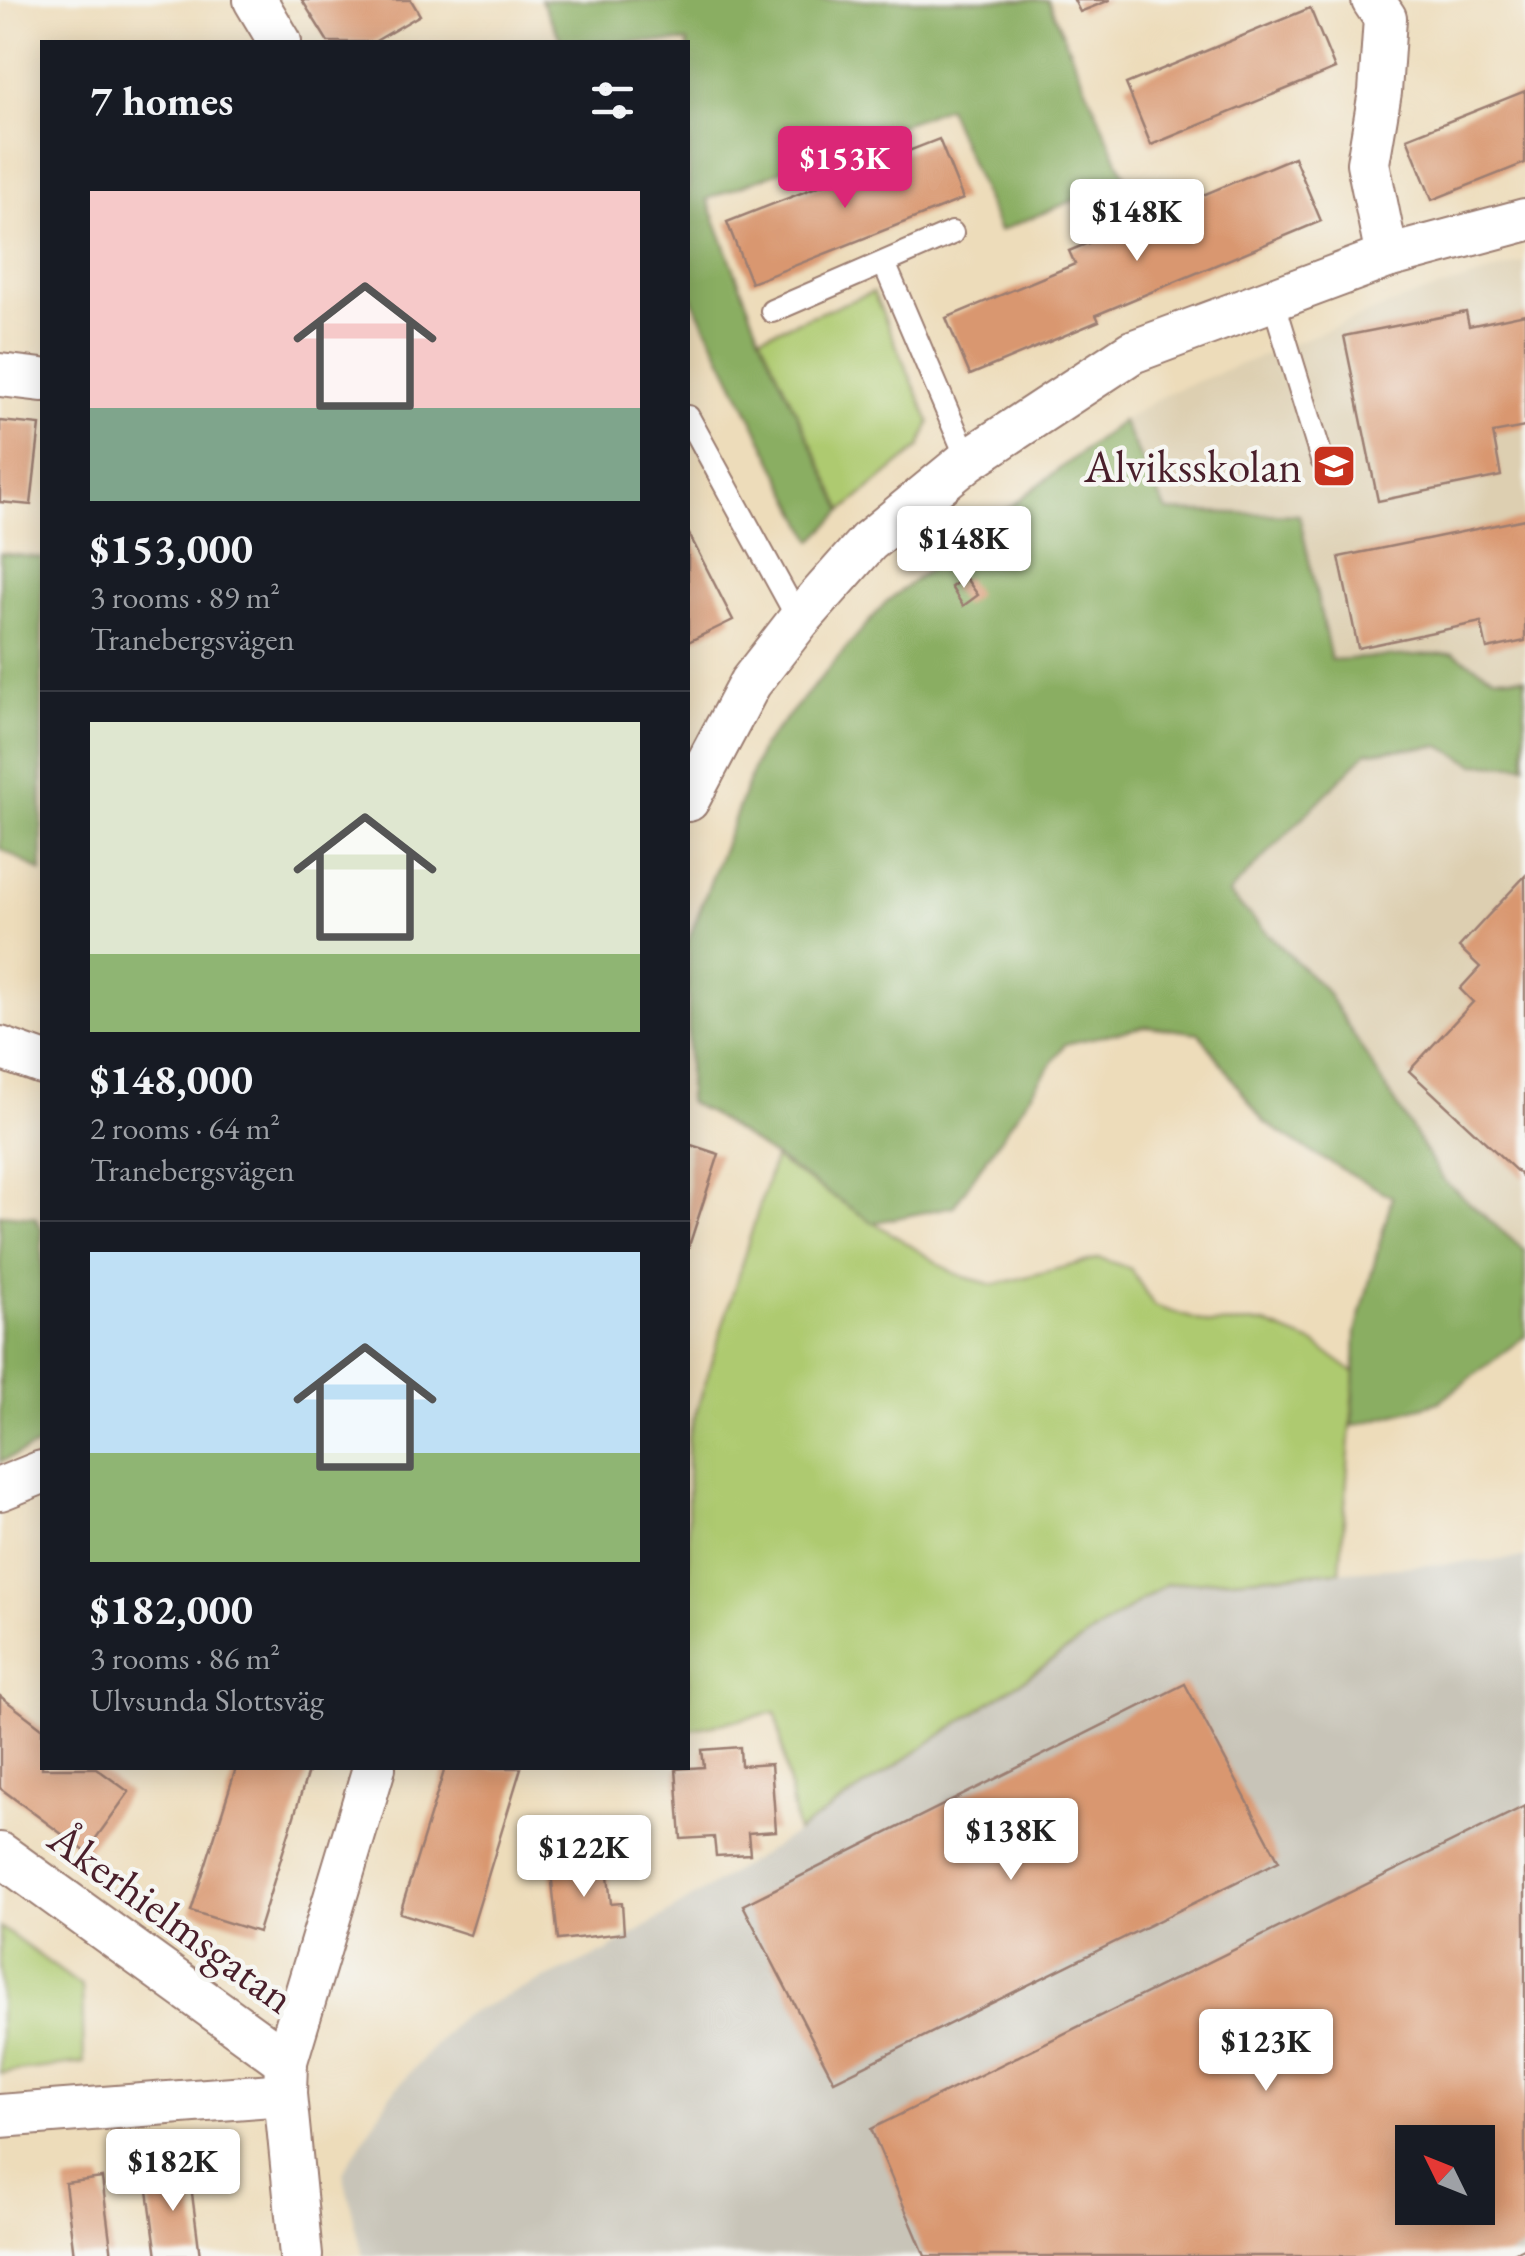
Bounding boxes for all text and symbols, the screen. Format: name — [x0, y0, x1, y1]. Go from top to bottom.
text: 7 homes — [90, 73, 233, 128]
icon: filters — [585, 73, 640, 128]
pin: $153K — [775, 126, 915, 211]
text: $153K — [800, 137, 890, 179]
pin: $148K — [1067, 179, 1207, 264]
text: $148K — [1092, 190, 1182, 232]
icon: home — [275, 256, 455, 436]
place label: Alviksskolan — [1083, 437, 1302, 495]
school or university icon: Alviksskolan — [1311, 443, 1357, 489]
pin: $148K — [894, 506, 1034, 591]
text: $148K — [919, 517, 1009, 559]
text: $153,000 — [90, 521, 253, 576]
text: 3 rooms · 89 m² — [90, 576, 280, 618]
text: Tranebergsvägen — [90, 618, 295, 660]
icon: home — [275, 787, 455, 967]
text: $148,000 — [90, 1052, 253, 1107]
text: 2 rooms · 64 m² — [90, 1107, 280, 1149]
text: Tranebergsvägen — [90, 1149, 295, 1191]
icon: home — [275, 1317, 455, 1497]
text: $182,000 — [90, 1582, 253, 1637]
text: 3 rooms · 86 m² — [90, 1637, 280, 1679]
text: Ulvsunda Slottsväg — [90, 1679, 324, 1721]
pin: $138K — [941, 1798, 1081, 1883]
street label: Åkerhielmsgatan — [37, 1808, 306, 2026]
text: $138K — [966, 1809, 1056, 1851]
pin: $122K — [514, 1815, 654, 1900]
text: $122K — [539, 1826, 629, 1868]
pin: $123K — [1196, 2009, 1336, 2094]
text: $123K — [1221, 2020, 1311, 2062]
north arrow — [1395, 2125, 1495, 2225]
map controls — [1395, 2125, 1495, 2225]
pin: $182K — [103, 2129, 243, 2214]
text: $182K — [128, 2140, 218, 2182]

